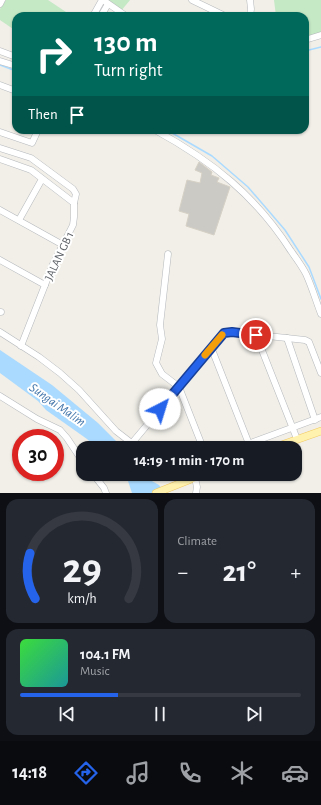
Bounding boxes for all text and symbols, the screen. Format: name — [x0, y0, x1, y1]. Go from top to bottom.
icon: right — [28, 28, 80, 80]
text: 130 m — [94, 29, 158, 57]
text: Turn right — [94, 62, 163, 80]
icon: arrive — [66, 104, 88, 126]
text: Then — [28, 107, 58, 122]
street label: JALAN GB 1 — [42, 230, 76, 282]
pin — [239, 318, 273, 352]
icon: arrive — [245, 324, 267, 346]
water label: Sungai Malim — [27, 381, 87, 429]
position arrow — [139, 388, 181, 430]
speed limit sign: 30 — [12, 429, 64, 481]
text: 14:19 · 1 min · 170 m — [134, 453, 244, 468]
text: Climate — [178, 535, 217, 548]
text: 29 — [62, 549, 102, 590]
text: 21° — [222, 557, 256, 587]
text: − — [178, 561, 188, 583]
text: + — [290, 561, 301, 583]
text: km/h — [67, 592, 96, 606]
text: 104.1 FM — [80, 647, 131, 662]
text: Music — [80, 665, 110, 678]
icon: previous — [56, 703, 78, 725]
icon: pause — [149, 703, 171, 725]
icon: next — [243, 703, 265, 725]
icon: directions — [72, 759, 100, 787]
icon: music — [124, 759, 152, 787]
icon: phone — [176, 759, 204, 787]
icon: climate — [228, 759, 256, 787]
icon: car — [281, 759, 309, 787]
text: 14:18 — [12, 764, 47, 782]

